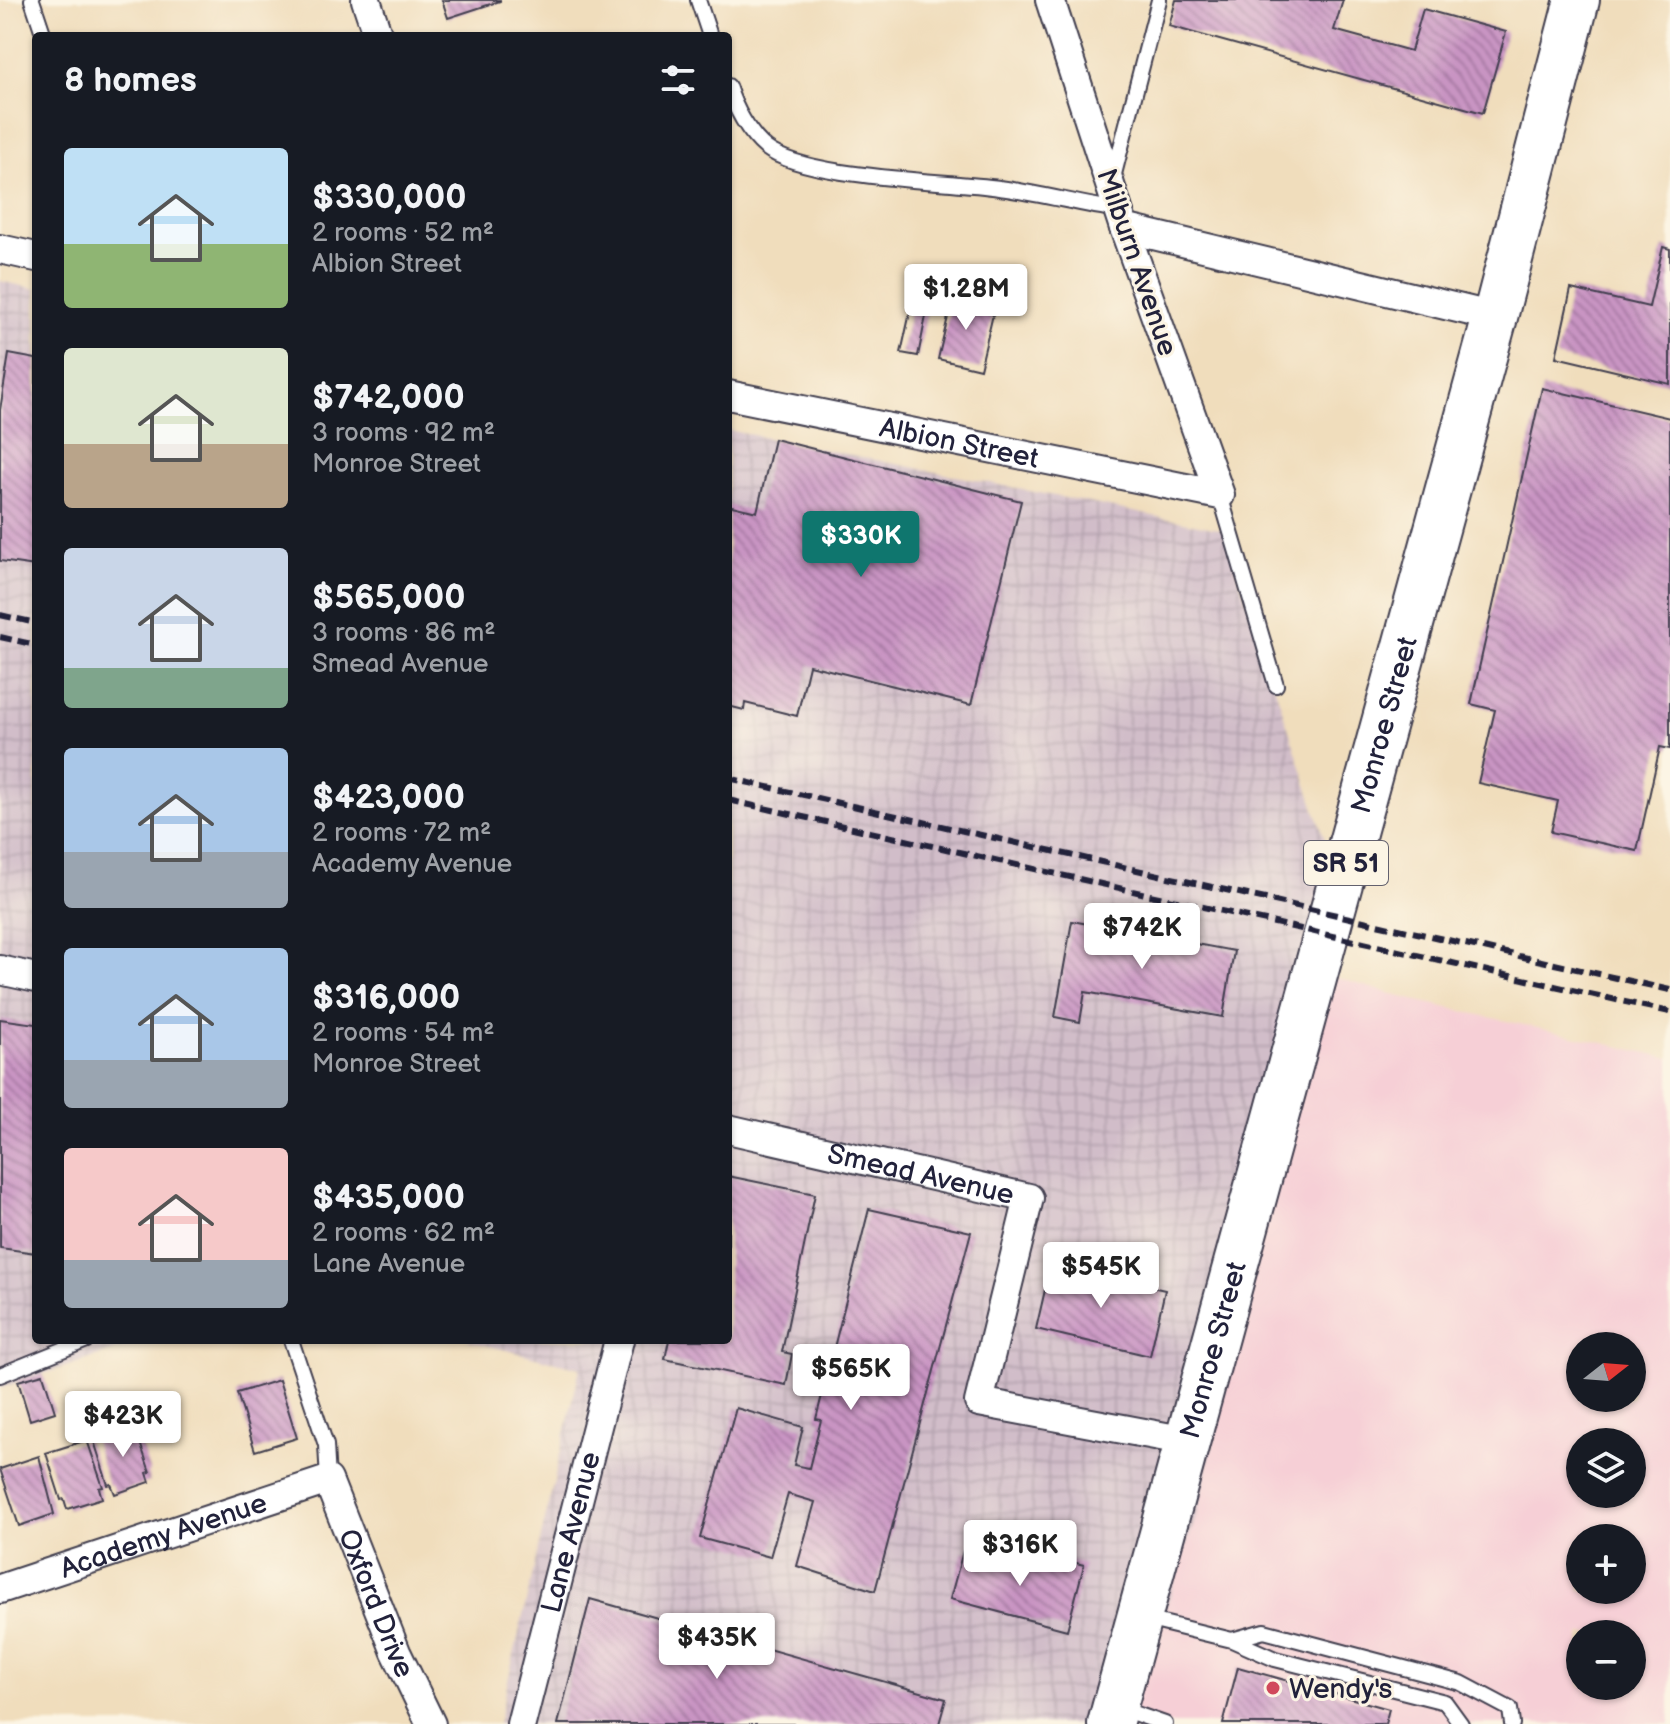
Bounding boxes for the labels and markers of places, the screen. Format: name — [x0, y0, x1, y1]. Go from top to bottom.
pin: $1.28M — [901, 264, 1031, 332]
pin: $330K — [805, 511, 917, 579]
pin: $742K — [1086, 903, 1198, 971]
pin: $545K — [1045, 1242, 1157, 1310]
pin: $565K — [795, 1344, 907, 1412]
pin: $423K — [67, 1391, 179, 1459]
pin: $316K — [964, 1520, 1076, 1588]
pin: $435K — [661, 1613, 773, 1681]
place label: Wendy's — [1289, 1673, 1392, 1706]
marker: Wendy's — [1264, 1679, 1282, 1697]

